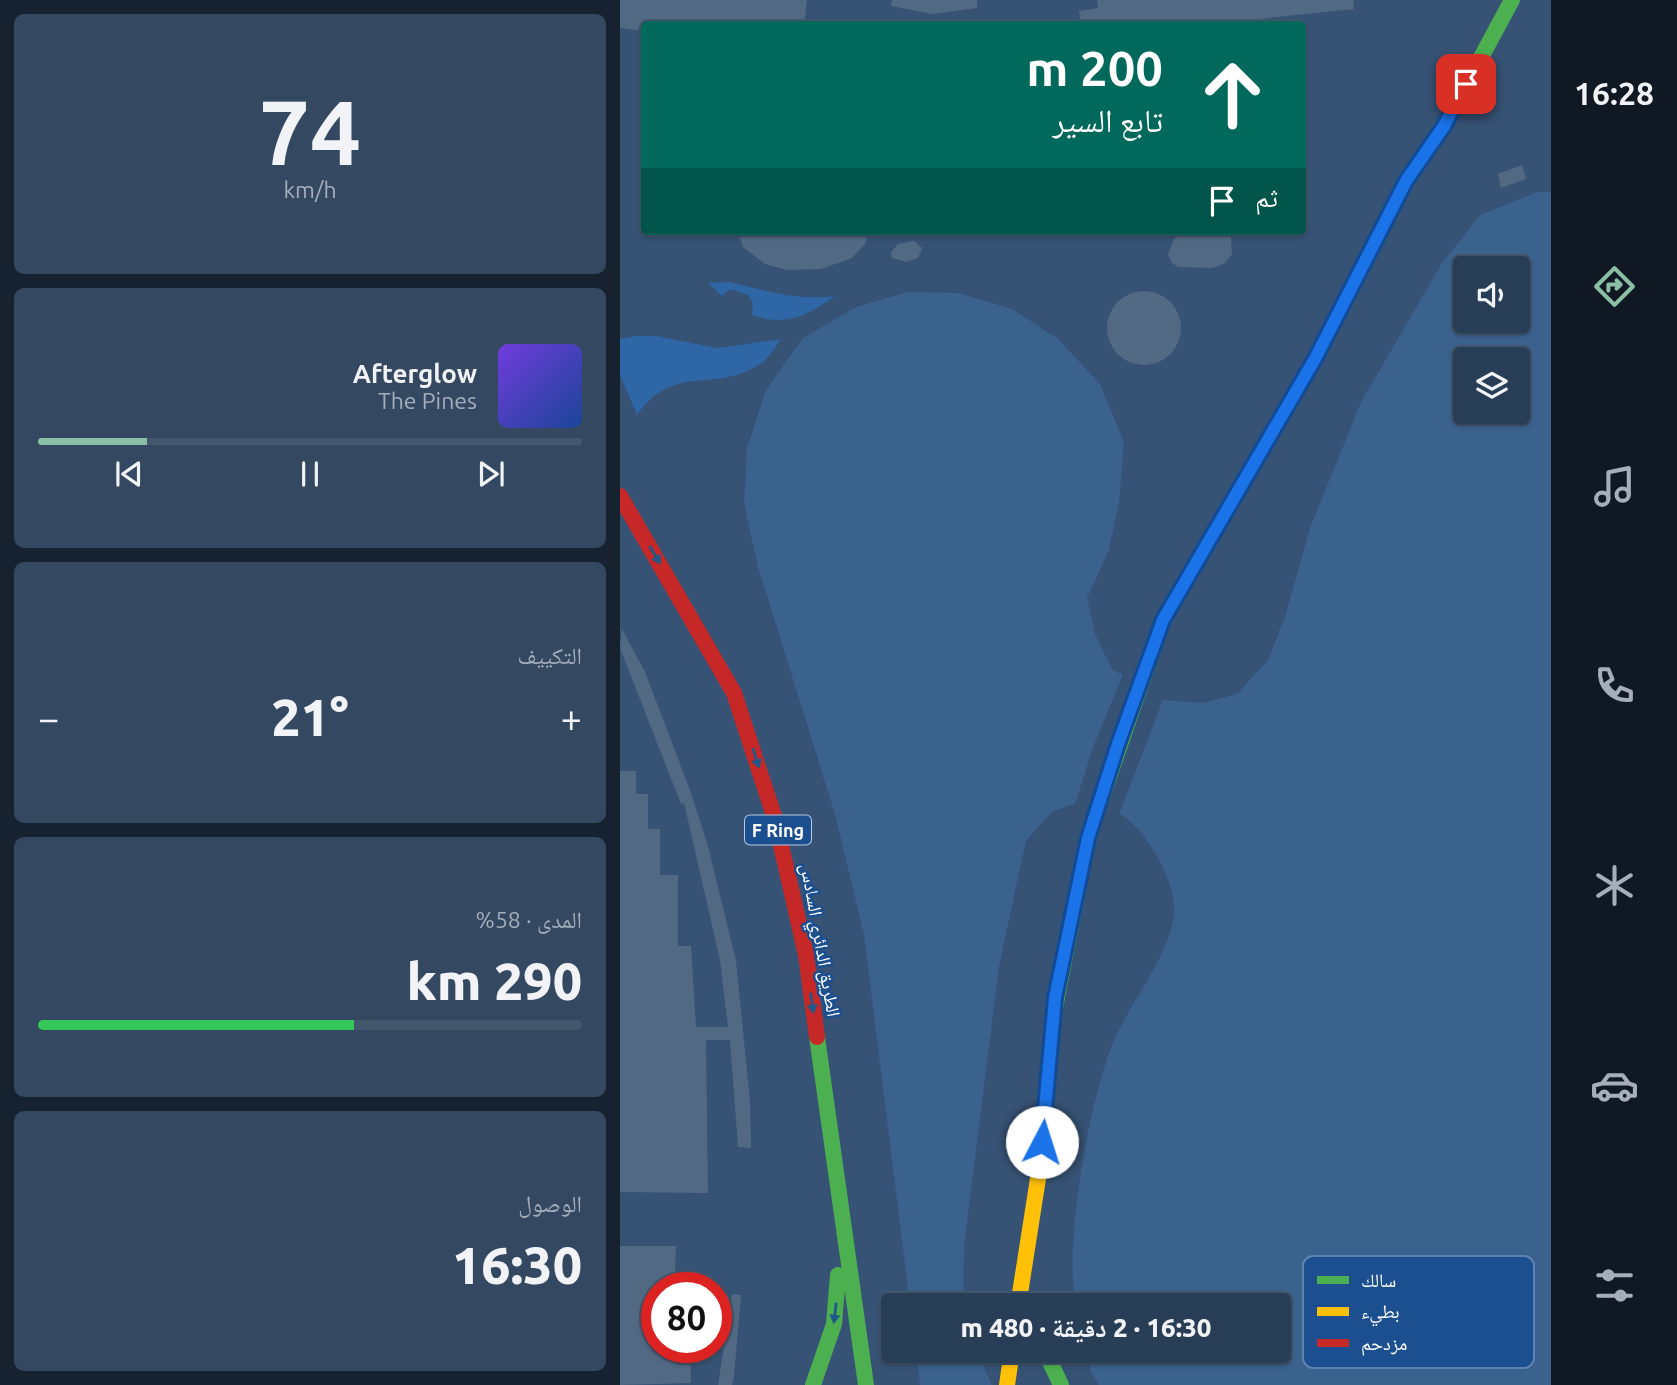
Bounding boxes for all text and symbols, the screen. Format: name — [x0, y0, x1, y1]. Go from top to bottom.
text: 200 m — [1026, 40, 1163, 95]
icon: ahead — [1187, 49, 1278, 140]
pin — [1436, 54, 1496, 114]
icon: arrive — [1447, 65, 1485, 103]
text: 16:28 — [1574, 75, 1654, 111]
text: 74 — [259, 80, 361, 182]
text: تابع السير — [1052, 102, 1163, 138]
text: km/h — [283, 177, 337, 202]
icon: arrive — [1203, 182, 1241, 220]
text: ثم — [1255, 183, 1278, 212]
map controls — [1453, 256, 1530, 424]
button: sound — [1453, 256, 1530, 333]
icon: directions — [1590, 262, 1639, 311]
button: layers — [1453, 347, 1530, 424]
text: Afterglow — [353, 359, 477, 388]
text: The Pines — [378, 388, 477, 413]
icon: previous — [110, 455, 148, 493]
icon: pause — [291, 455, 329, 493]
icon: next — [472, 455, 510, 493]
icon: music — [1590, 462, 1639, 511]
one-way arrow — [649, 545, 662, 564]
text: التكييف — [517, 643, 582, 668]
icon: phone — [1590, 661, 1639, 710]
text: 21° — [271, 688, 349, 746]
text: − — [38, 697, 59, 739]
text: + — [561, 697, 582, 739]
one-way arrow — [751, 748, 761, 769]
road number: F Ring — [745, 816, 811, 844]
icon: climate — [1590, 861, 1639, 910]
street label: الطريق الدائري السادس — [792, 862, 845, 1019]
text: المدى · 58% — [476, 907, 582, 932]
text: 290 km — [407, 952, 582, 1010]
one-way arrow — [807, 992, 818, 1014]
icon: car — [1590, 1061, 1639, 1110]
position arrow — [1005, 1105, 1079, 1179]
text: الوصول — [518, 1191, 582, 1216]
text: 16:30 — [452, 1236, 582, 1294]
legend — [1303, 1256, 1534, 1368]
icon: filters — [1590, 1261, 1639, 1310]
text: سالك — [1361, 1269, 1396, 1291]
speed limit sign: 80 — [641, 1272, 732, 1363]
text: بطيء — [1361, 1300, 1400, 1327]
one-way arrow — [830, 1303, 841, 1325]
text: 16:30 · 2 دقيقة · 480 m — [960, 1313, 1212, 1342]
text: مزدحم — [1361, 1332, 1407, 1356]

